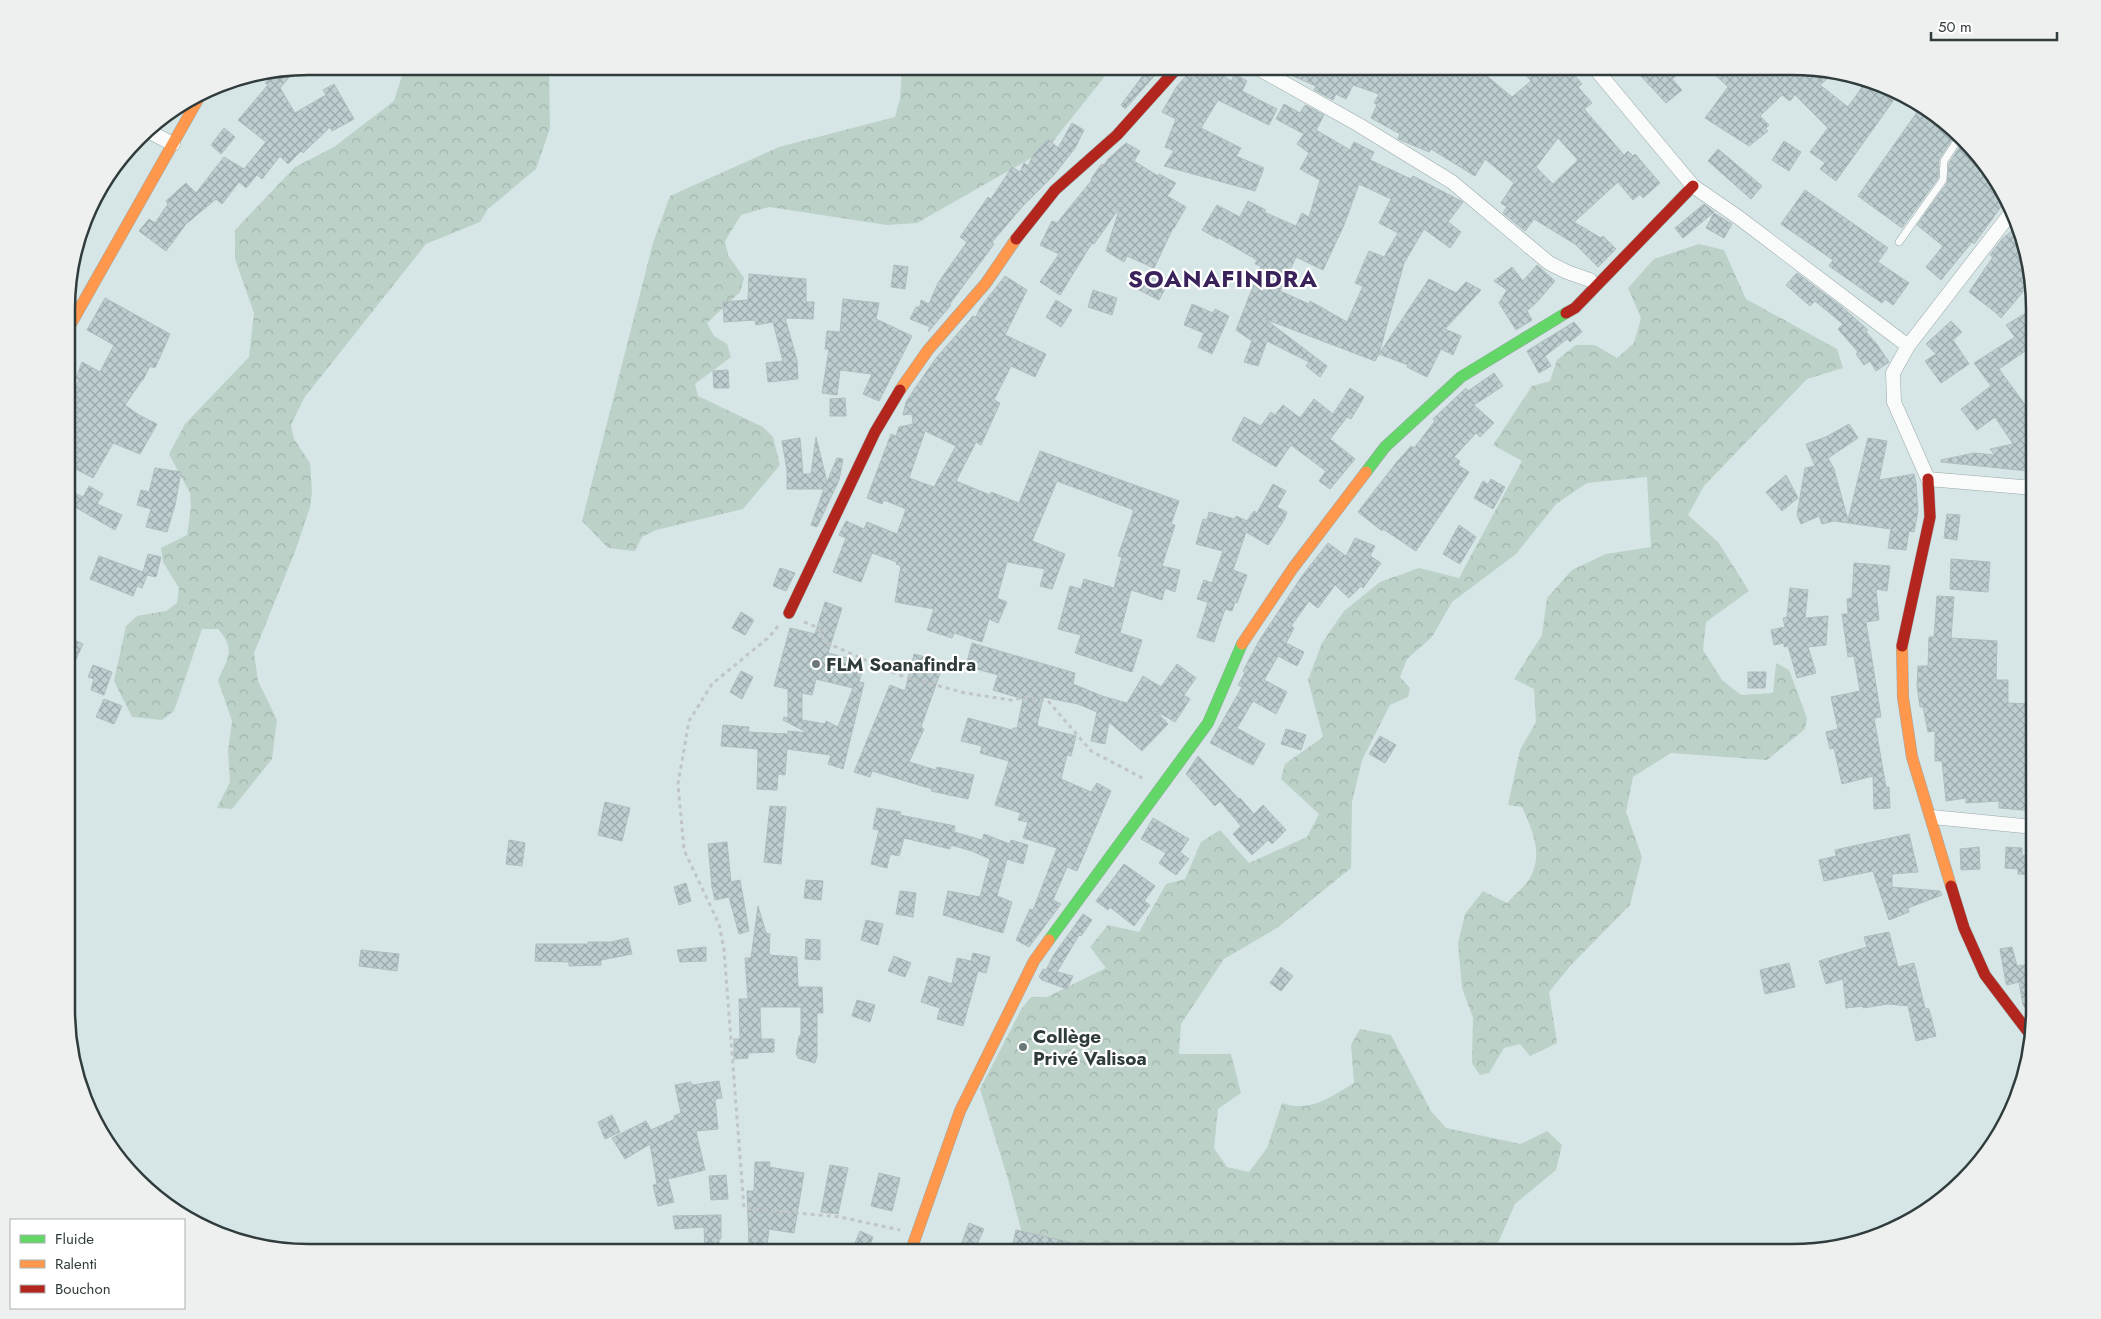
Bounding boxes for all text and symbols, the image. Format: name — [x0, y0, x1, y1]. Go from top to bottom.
scale bar — [1931, 10, 2057, 42]
text: 50 m — [1938, 16, 1972, 38]
district label: SOANAFINDRA — [1128, 261, 1318, 296]
place label: FLM Soanafindra — [826, 651, 976, 678]
marker: FLM Soanafindra — [810, 658, 822, 670]
place label: Collège Privé Valisoa — [1033, 1023, 1147, 1072]
marker: Collège Privé Valisoa — [1017, 1041, 1029, 1053]
legend — [10, 1219, 185, 1309]
text: Fluide — [55, 1228, 94, 1250]
text: Ralenti — [55, 1253, 97, 1275]
text: Bouchon — [55, 1278, 111, 1300]

